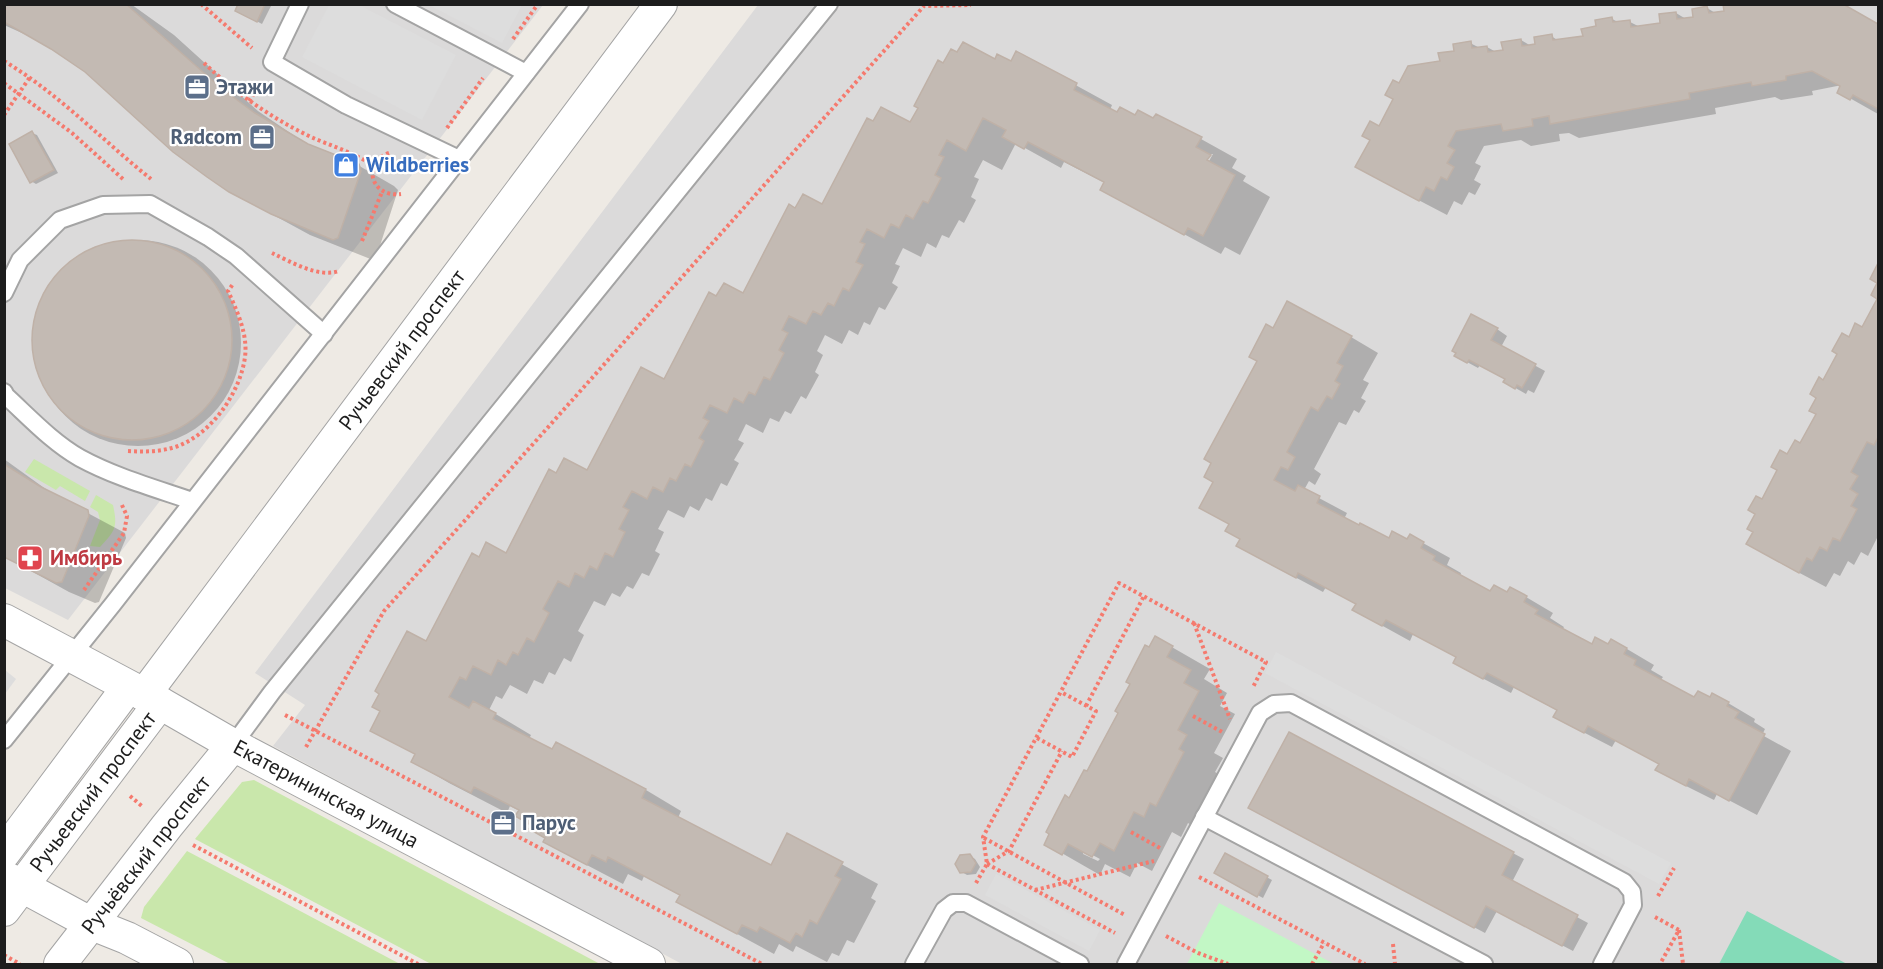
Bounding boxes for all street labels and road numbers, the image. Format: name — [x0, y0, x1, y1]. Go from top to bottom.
street label: Ручьевский проспект — [332, 264, 471, 435]
street label: Ручьевский проспект — [23, 706, 162, 877]
street label: Екатерининская улица — [229, 733, 424, 854]
street label: Ручьёвский проспект — [75, 769, 216, 940]

